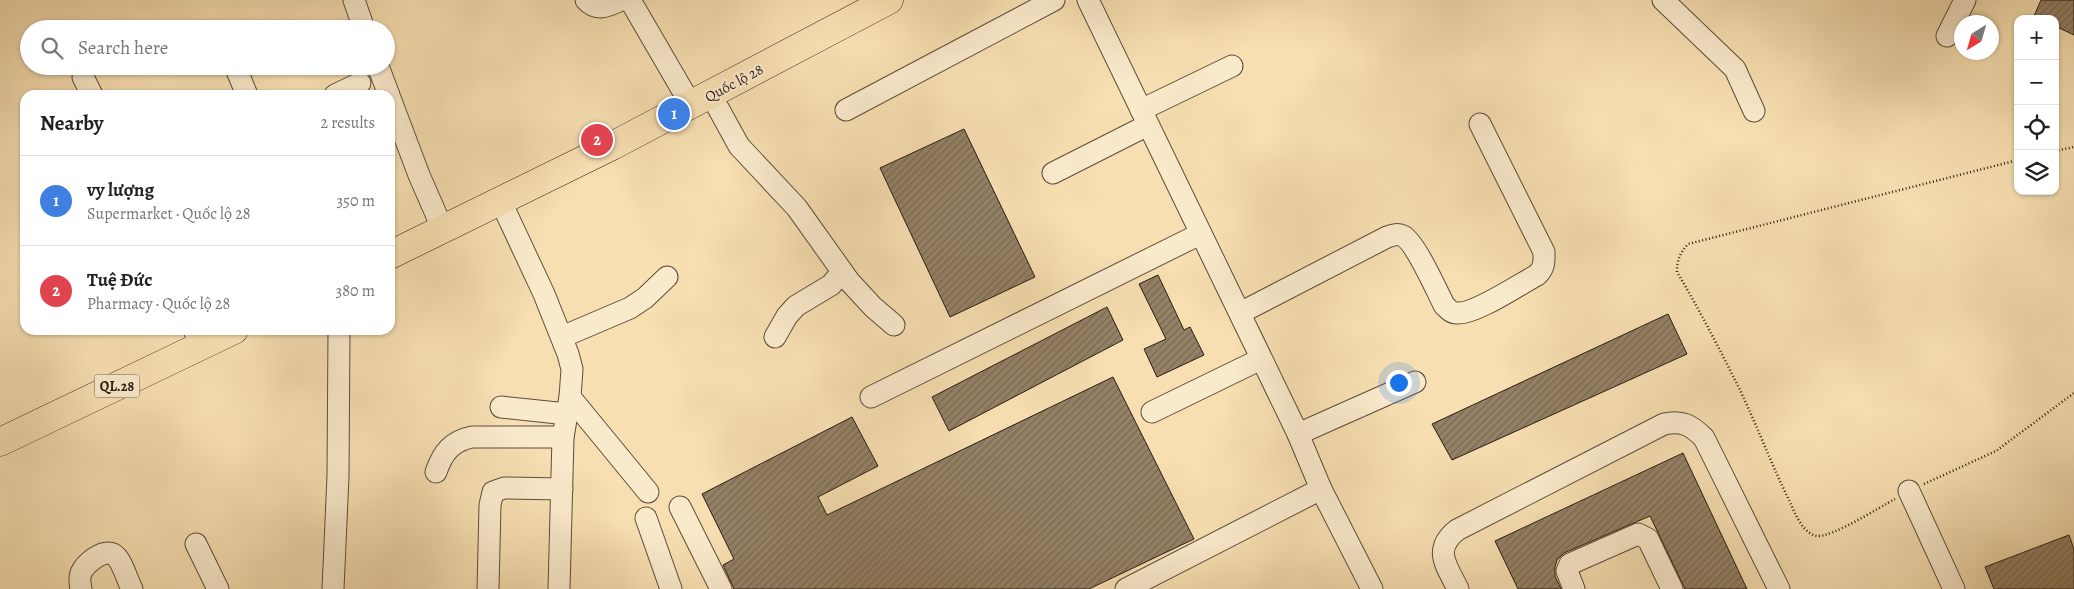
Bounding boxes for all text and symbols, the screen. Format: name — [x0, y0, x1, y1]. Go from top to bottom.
north arrow — [1954, 15, 1999, 60]
map controls — [2014, 15, 2059, 195]
button: + — [2014, 15, 2059, 60]
search box — [20, 20, 395, 75]
icon: search — [38, 34, 66, 62]
text: Search here — [78, 35, 168, 61]
street label: Quốc lộ 28 — [701, 59, 767, 107]
button: − — [2014, 60, 2059, 105]
pin: 1 — [658, 95, 690, 133]
button: locate — [2014, 105, 2059, 150]
text: Nearby — [40, 109, 103, 137]
text: 2 results — [320, 112, 375, 134]
pin: 2 — [581, 121, 613, 159]
button: layers — [2014, 150, 2059, 195]
text: vy lượng — [87, 177, 154, 203]
text: 1 — [53, 190, 59, 212]
text: 350 m — [336, 190, 375, 212]
text: Supermarket · Quốc lộ 28 — [87, 203, 251, 225]
text: Tuệ Đức — [87, 267, 152, 293]
text: 2 — [52, 280, 60, 302]
text: 380 m — [336, 280, 375, 302]
text: Pharmacy · Quốc lộ 28 — [87, 293, 230, 315]
your location — [1386, 370, 1412, 396]
road number: QL.28 — [94, 374, 140, 398]

